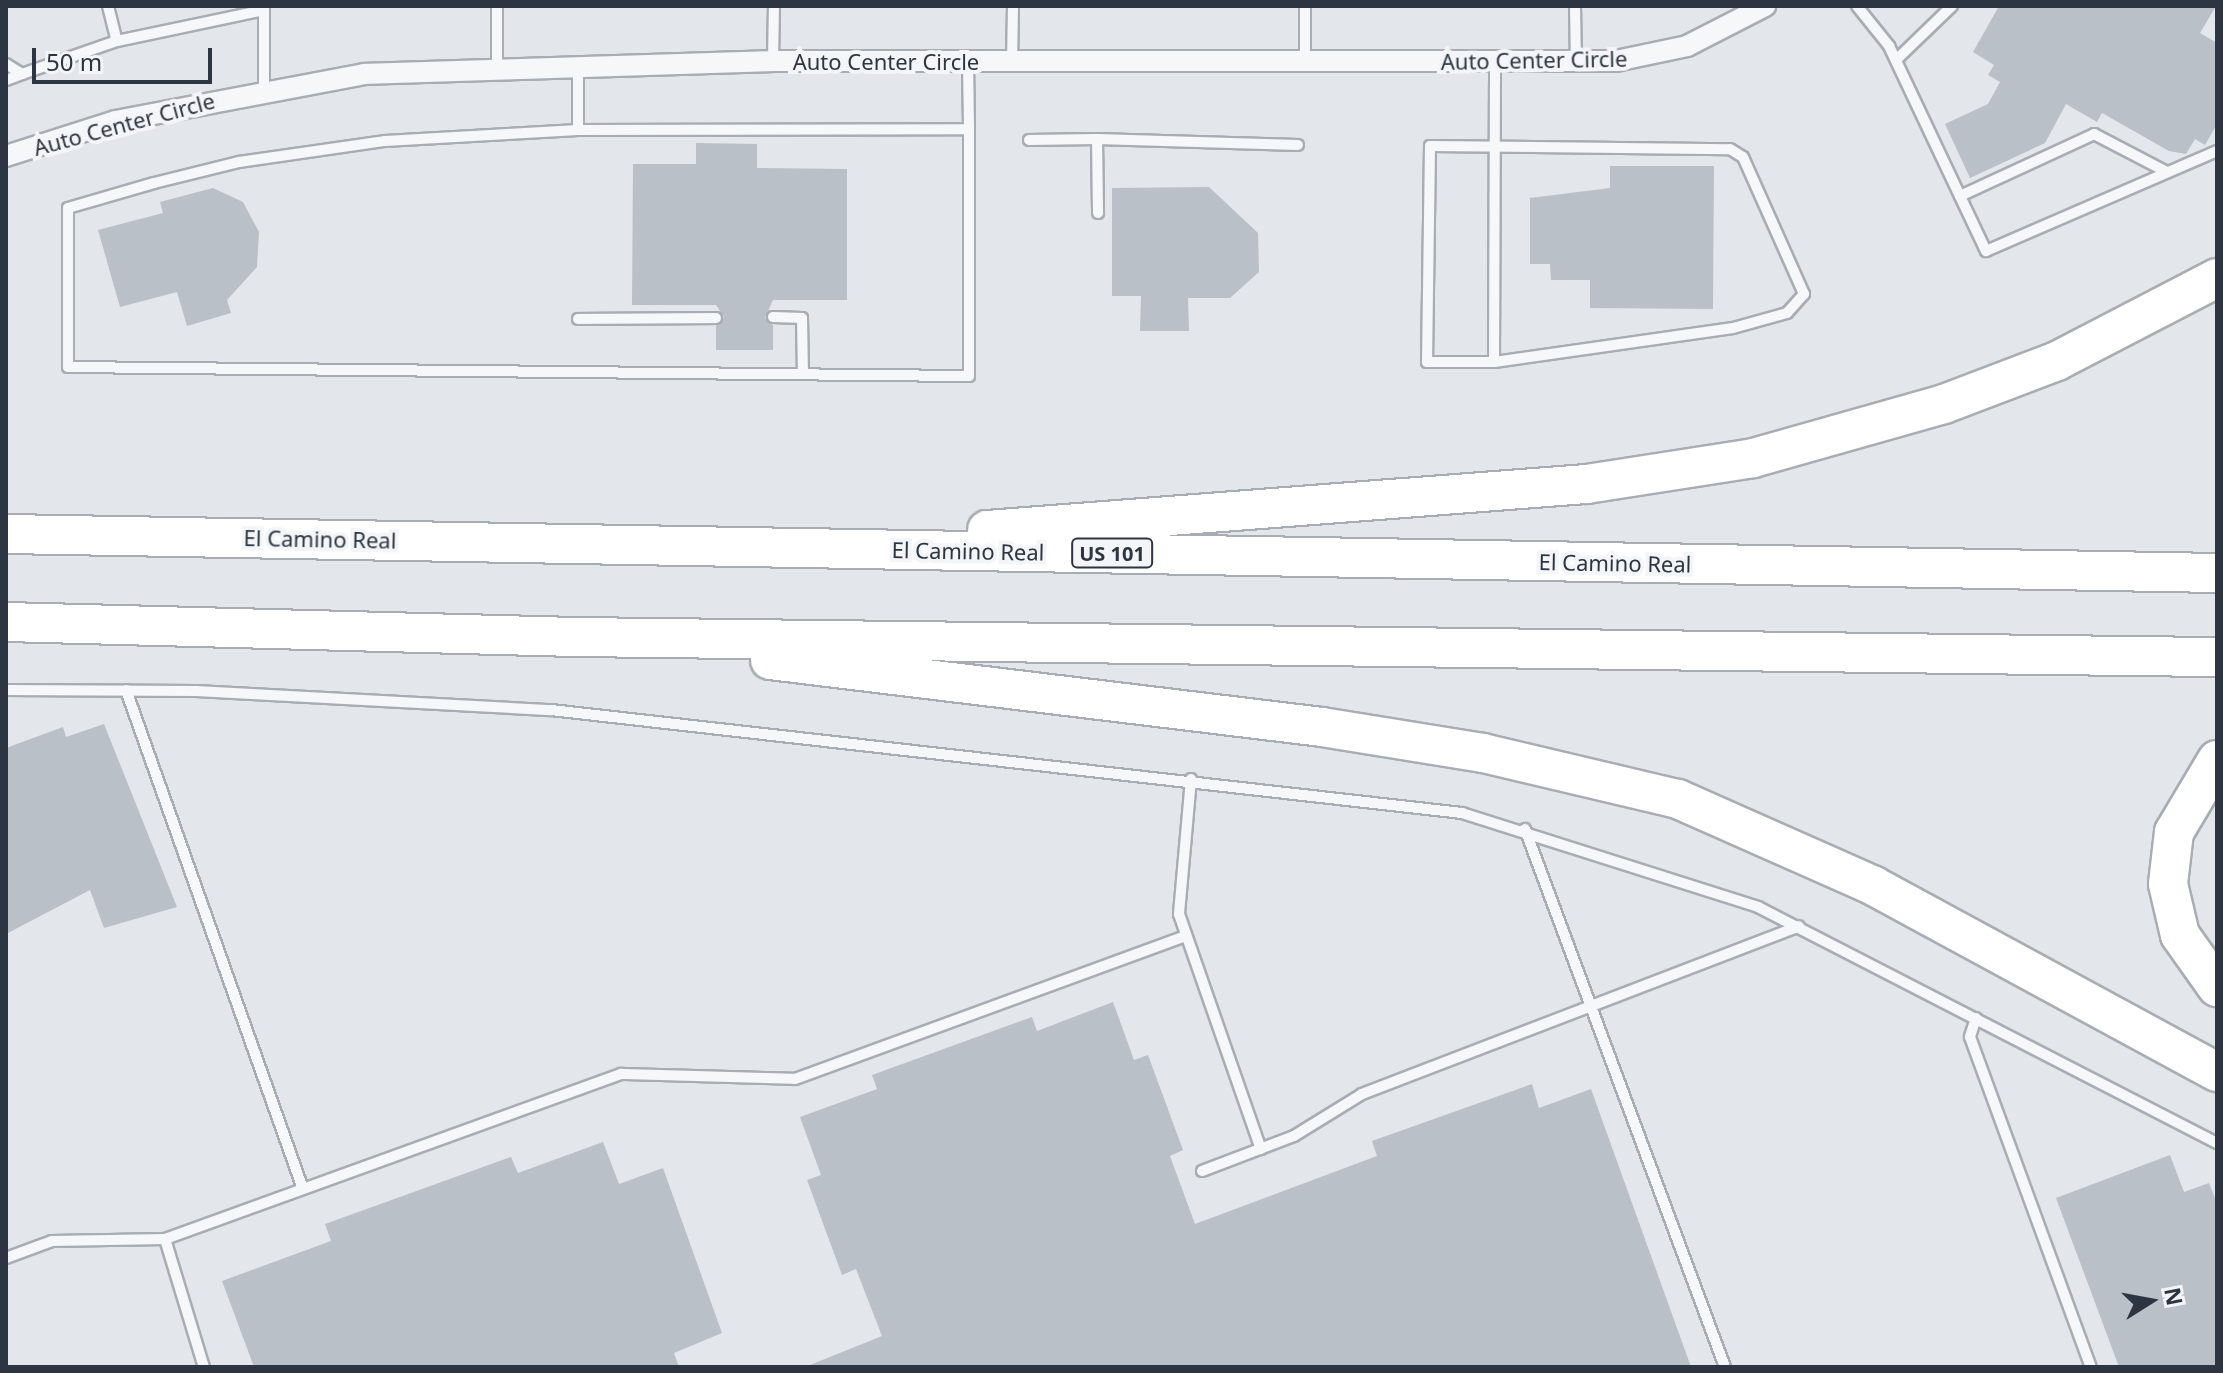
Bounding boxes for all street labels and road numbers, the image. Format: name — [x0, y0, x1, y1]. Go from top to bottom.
street label: Auto Center Circle — [1441, 45, 1627, 75]
street label: Auto Center Circle — [793, 49, 979, 75]
street label: Auto Center Circle — [30, 87, 218, 161]
street label: El Camino Real — [243, 524, 397, 554]
street label: El Camino Real — [891, 536, 1045, 566]
road number: US 101 — [1070, 537, 1154, 569]
street label: El Camino Real — [1538, 548, 1692, 578]

